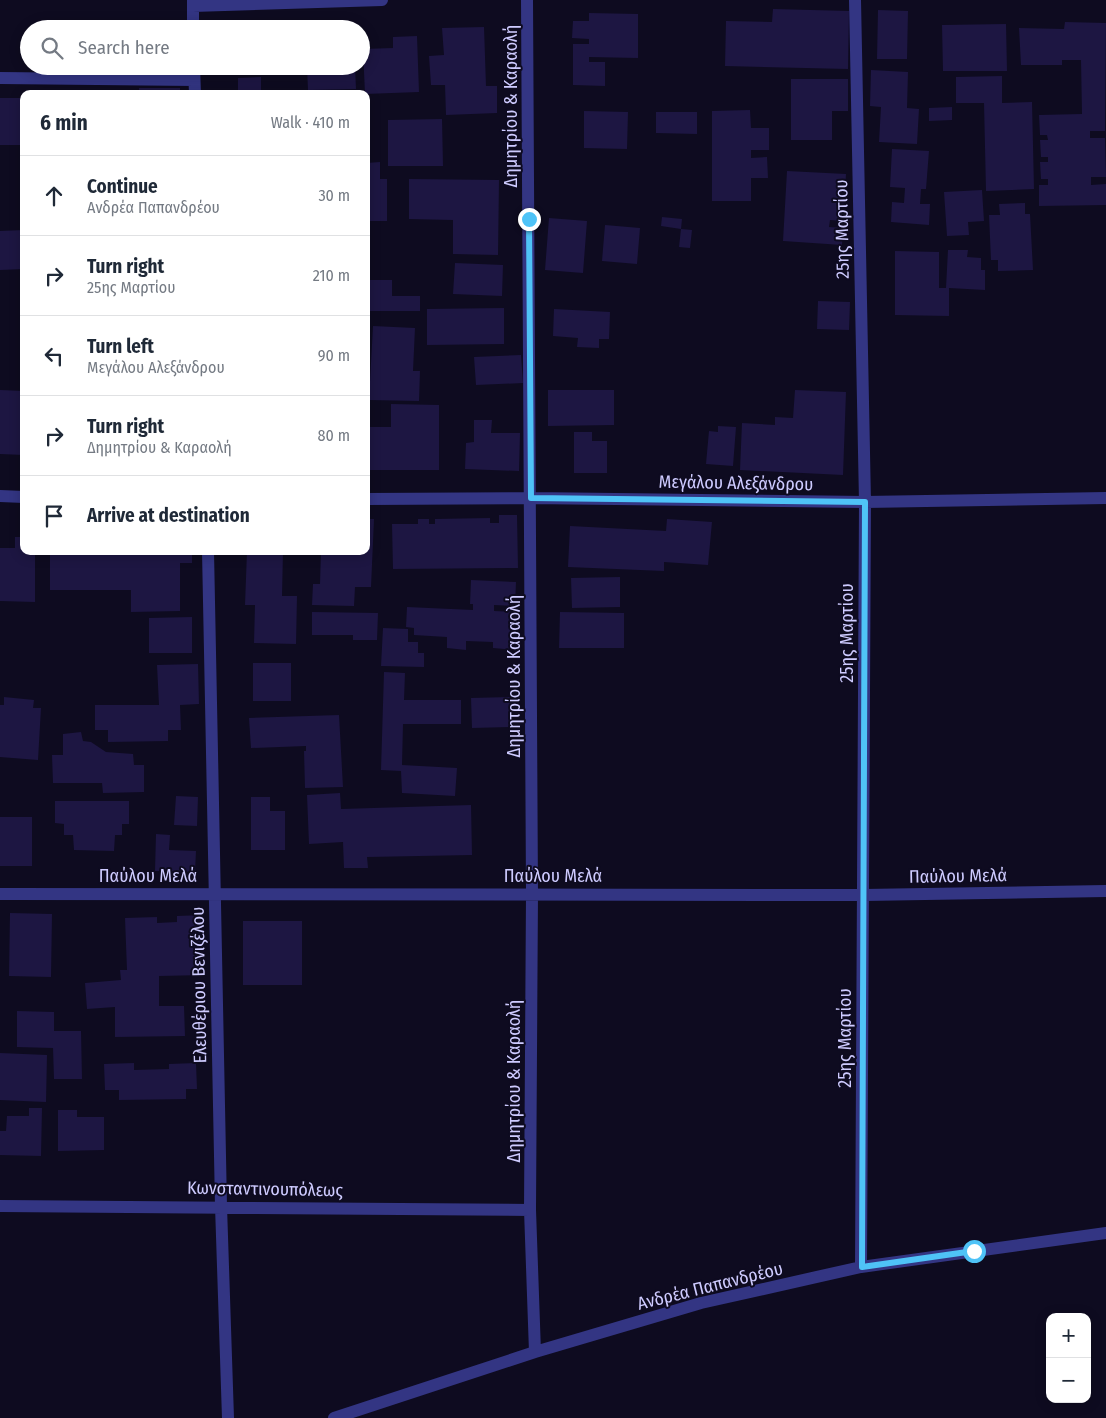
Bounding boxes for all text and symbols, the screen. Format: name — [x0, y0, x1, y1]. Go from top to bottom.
search box — [20, 20, 370, 75]
street label: Δημητρίου & Καραολή — [500, 25, 522, 187]
icon: search — [38, 34, 66, 62]
text: Search here — [78, 36, 170, 59]
text: 6 min — [40, 110, 88, 136]
text: Walk · 410 m — [271, 113, 350, 132]
text: Continue — [87, 175, 158, 198]
street label: 25ης Μαρτίου — [830, 179, 854, 279]
icon: ahead — [40, 182, 68, 210]
text: 30 m — [318, 186, 350, 205]
text: Ανδρέα Παπανδρέου — [87, 198, 220, 217]
route end — [518, 208, 541, 231]
text: Turn right — [87, 255, 164, 278]
icon: right — [40, 262, 68, 290]
text: 210 m — [313, 266, 350, 285]
text: 25ης Μαρτίου — [87, 278, 175, 297]
text: Turn left — [87, 335, 154, 358]
icon: left — [40, 342, 68, 370]
text: 90 m — [318, 346, 350, 365]
text: Μεγάλου Αλεξάνδρου — [87, 358, 225, 377]
text: Turn right — [87, 415, 164, 438]
icon: right — [40, 422, 68, 450]
text: 80 m — [318, 426, 350, 445]
text: Δημητρίου & Καραολή — [87, 438, 232, 457]
street label: Μεγάλου Αλεξάνδρου — [658, 471, 814, 495]
icon: arrive — [40, 502, 68, 530]
text: Arrive at destination — [87, 504, 250, 527]
street label: 25ης Μαρτίου — [836, 583, 858, 683]
street label: Δημητρίου & Καραολή — [503, 595, 525, 757]
street label: Παύλου Μελά — [909, 864, 1007, 888]
street label: Παύλου Μελά — [99, 865, 197, 887]
street label: Παύλου Μελά — [504, 865, 602, 887]
street label: Ελευθέριου Βενιζέλου — [187, 906, 211, 1064]
street label: 25ης Μαρτίου — [834, 988, 856, 1088]
street label: Δημητρίου & Καραολή — [503, 1000, 525, 1162]
street label: Κωνσταντινουπόλεως — [187, 1177, 344, 1201]
route start — [963, 1240, 986, 1263]
street label: Ανδρέα Παπανδρέου — [635, 1257, 785, 1315]
map controls — [1046, 1313, 1091, 1403]
button: + — [1046, 1313, 1091, 1358]
button: − — [1046, 1358, 1091, 1403]

